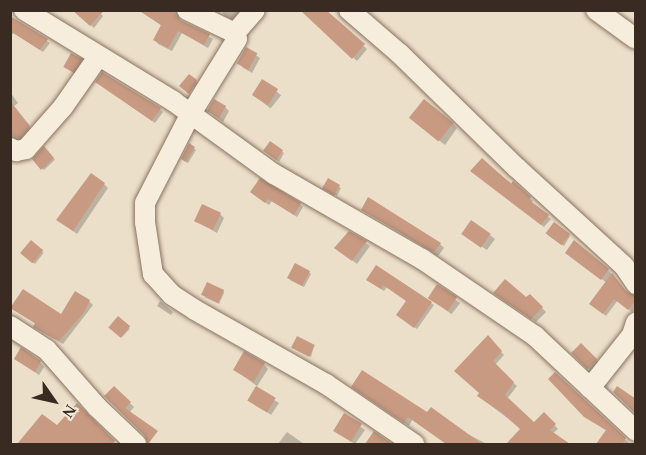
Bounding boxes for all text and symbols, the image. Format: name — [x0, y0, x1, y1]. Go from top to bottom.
north arrow — [24, 371, 84, 431]
text: N — [59, 402, 80, 421]

